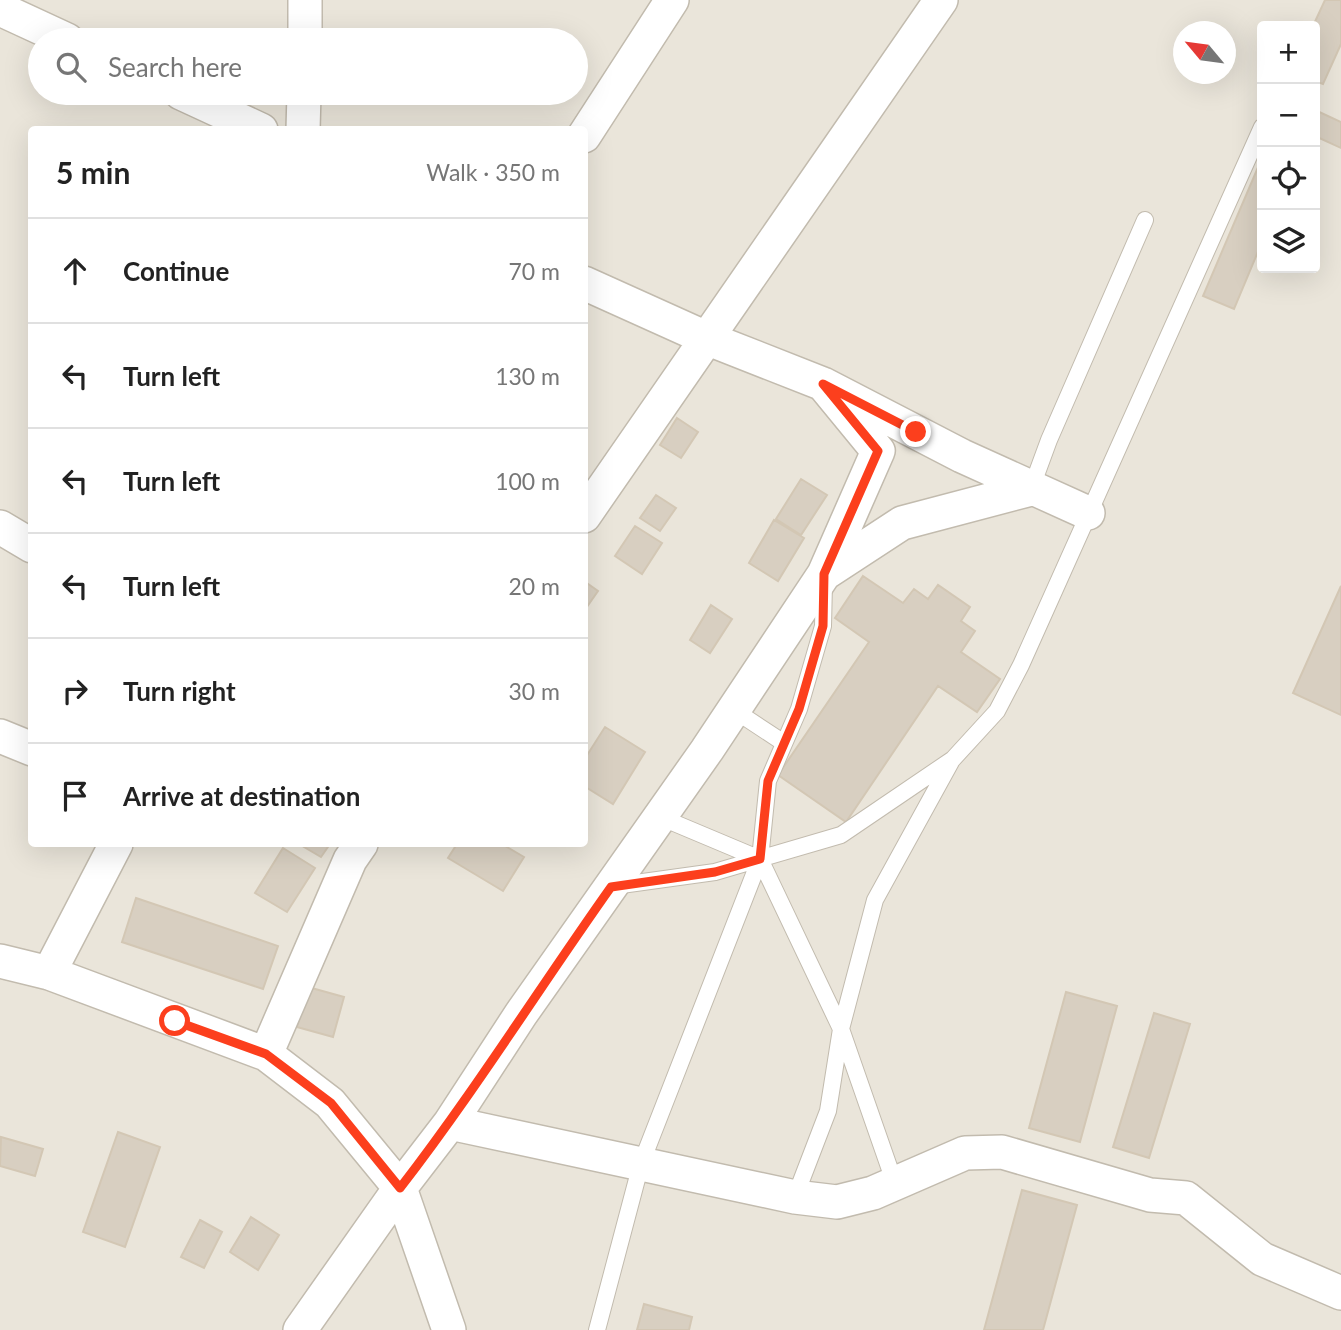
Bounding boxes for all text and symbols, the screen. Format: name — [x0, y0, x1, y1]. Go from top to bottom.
north arrow — [1173, 21, 1236, 84]
map controls — [1257, 21, 1320, 273]
button: + — [1257, 21, 1320, 84]
search box — [28, 28, 588, 105]
icon: search — [52, 48, 90, 86]
text: Search here — [108, 51, 242, 83]
button: − — [1257, 84, 1320, 147]
button: locate — [1257, 147, 1320, 210]
text: 5 min — [56, 154, 130, 190]
text: Walk · 350 m — [426, 158, 560, 186]
button: layers — [1257, 210, 1320, 273]
icon: ahead — [56, 252, 94, 290]
text: Continue — [123, 255, 229, 287]
text: 70 m — [509, 257, 560, 285]
icon: left — [56, 357, 94, 395]
text: Turn left — [123, 360, 220, 392]
text: 130 m — [495, 362, 560, 390]
route end — [900, 416, 931, 447]
icon: left — [56, 462, 94, 500]
text: Turn left — [123, 465, 220, 497]
text: 100 m — [495, 467, 560, 495]
icon: left — [56, 567, 94, 605]
text: Turn left — [123, 570, 220, 602]
text: 20 m — [509, 572, 560, 600]
icon: right — [56, 672, 94, 710]
text: Turn right — [123, 675, 236, 707]
text: 30 m — [509, 677, 560, 705]
icon: arrive — [56, 777, 94, 815]
text: Arrive at destination — [123, 780, 360, 812]
route start — [159, 1005, 190, 1036]

